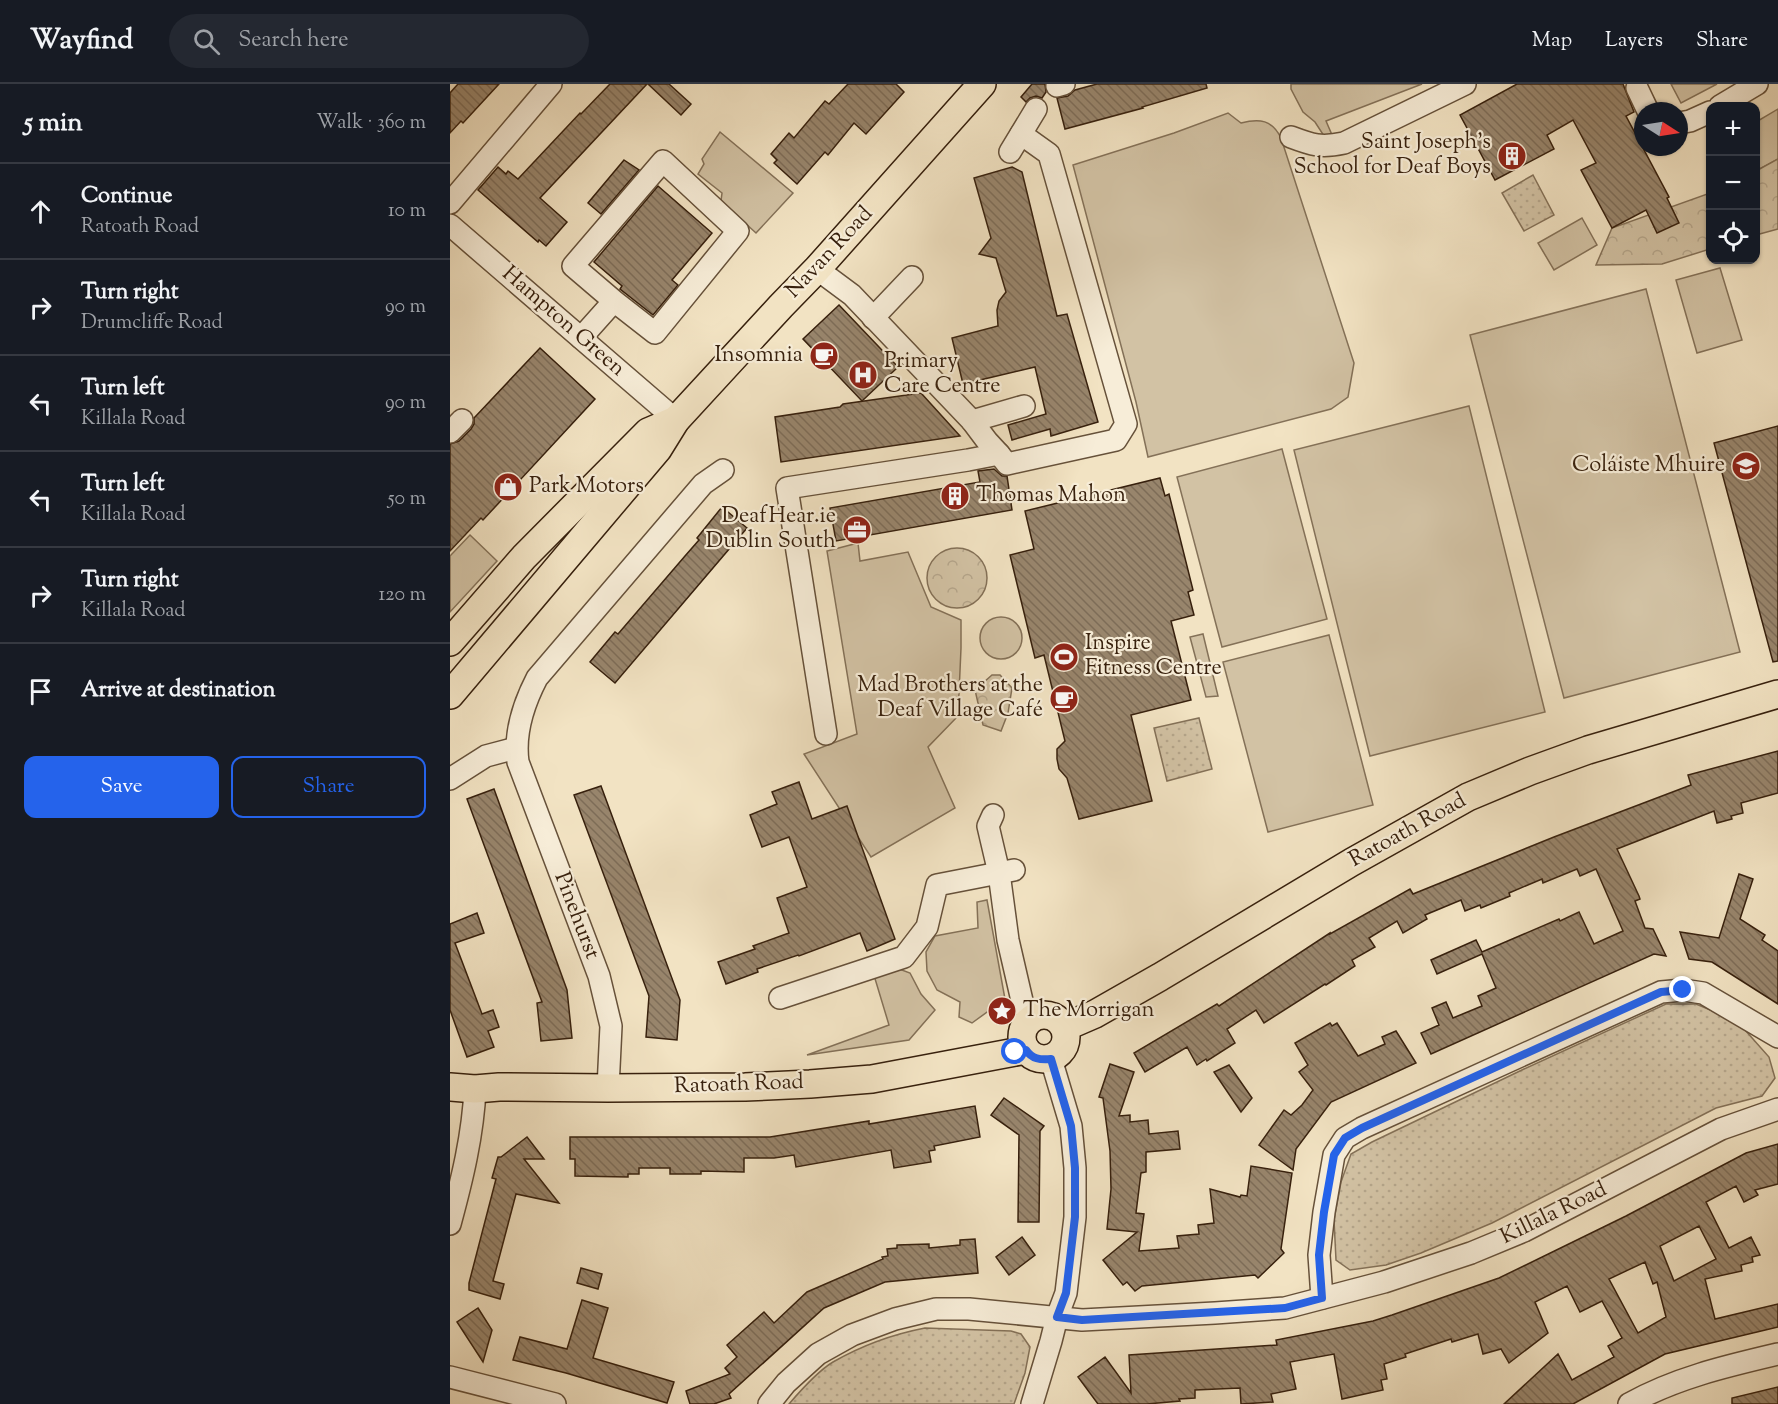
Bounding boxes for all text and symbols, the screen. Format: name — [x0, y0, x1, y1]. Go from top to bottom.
search box — [169, 14, 589, 68]
text: Wayfind — [30, 21, 133, 61]
icon: search — [190, 25, 223, 58]
text: Search here — [238, 25, 349, 57]
text: Map — [1532, 26, 1572, 56]
text: Layers — [1605, 26, 1663, 56]
text: Share — [1696, 26, 1748, 56]
north arrow — [1634, 102, 1688, 156]
map controls — [1706, 102, 1760, 264]
button: + — [1706, 102, 1760, 156]
text: 5 min — [24, 105, 83, 142]
text: Walk · 360 m — [316, 109, 426, 138]
place label: Saint Joseph's School for Deaf Boys — [1294, 127, 1491, 184]
building icon: Saint Joseph's School for Deaf Boys — [1496, 140, 1528, 172]
button: − — [1706, 156, 1760, 210]
text: Continue — [81, 181, 172, 213]
icon: ahead — [24, 195, 57, 228]
text: 10 m — [388, 197, 426, 226]
street label: Navan Road — [779, 200, 881, 306]
button: locate — [1706, 210, 1760, 264]
text: Ratoath Road — [81, 213, 199, 242]
street label: Hampton Green — [494, 259, 632, 385]
text: Turn right — [81, 277, 178, 309]
icon: right — [24, 291, 57, 324]
text: 90 m — [385, 293, 426, 322]
text: Drumcliffe Road — [81, 309, 223, 338]
place label: Insomnia — [715, 340, 803, 372]
cafe icon: Insomnia — [808, 340, 840, 372]
place label: Primary Care Centre — [884, 346, 1001, 403]
hospital icon: Primary Care Centre — [847, 359, 879, 391]
text: Turn left — [81, 373, 164, 405]
icon: left — [24, 387, 57, 420]
text: 90 m — [385, 389, 426, 418]
text: Killala Road — [81, 405, 186, 434]
place label: Coláiste Mhuire — [1572, 450, 1725, 482]
school or university icon: Coláiste Mhuire — [1730, 450, 1762, 482]
text: Turn left — [81, 469, 164, 501]
shop icon: Park Motors — [492, 471, 524, 503]
place label: Park Motors — [529, 471, 644, 503]
building icon: Thomas Mahon — [939, 480, 971, 512]
place label: Thomas Mahon — [976, 480, 1126, 512]
icon: left — [24, 483, 57, 516]
text: 50 m — [388, 485, 426, 514]
text: Killala Road — [81, 501, 186, 530]
place label: DeafHear.ie Dublin South — [706, 501, 836, 558]
office icon: DeafHear.ie Dublin South — [841, 514, 873, 546]
text: Turn right — [81, 565, 178, 597]
icon: right — [24, 579, 57, 612]
text: 120 m — [378, 581, 426, 610]
text: Killala Road — [81, 597, 186, 626]
place label: Inspire Fitness Centre — [1085, 628, 1222, 685]
sports icon: Inspire Fitness Centre — [1048, 641, 1080, 673]
place label: Mad Brothers at the Deaf Village Café — [857, 670, 1043, 727]
icon: arrive — [24, 675, 57, 708]
text: Arrive at destination — [81, 675, 276, 707]
cafe icon: Mad Brothers at the Deaf Village Café — [1048, 683, 1080, 715]
button: Save — [24, 756, 219, 818]
button: Share — [231, 756, 426, 818]
street label: Ratoath Road — [1343, 786, 1473, 876]
street label: Pinehurst — [545, 868, 607, 965]
route end — [1669, 976, 1695, 1002]
place icon: The Morrigan — [986, 995, 1018, 1027]
place label: The Morrigan — [1023, 995, 1155, 1027]
route start — [1001, 1038, 1027, 1064]
street label: Ratoath Road — [674, 1067, 804, 1103]
street label: Killala Road — [1495, 1174, 1613, 1254]

